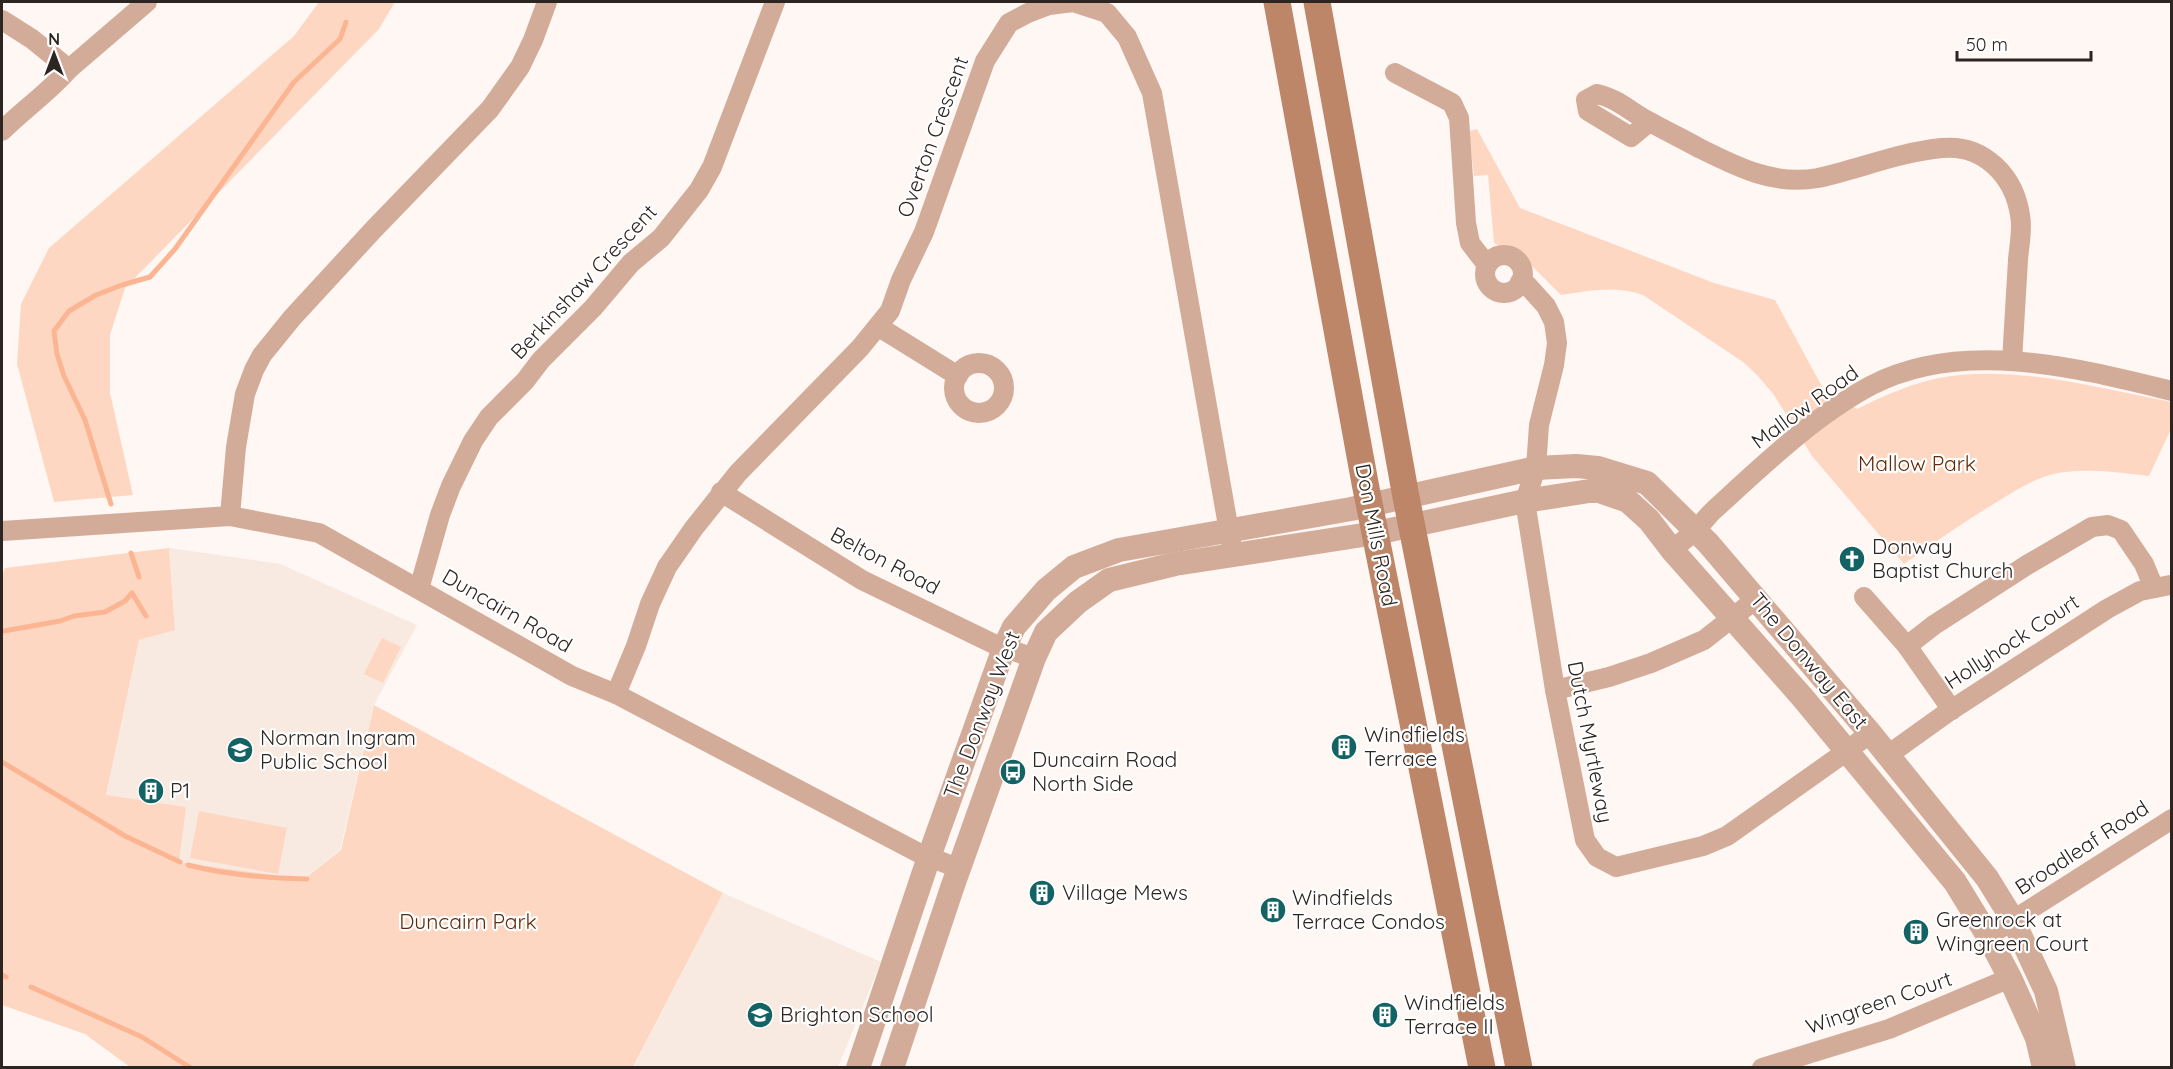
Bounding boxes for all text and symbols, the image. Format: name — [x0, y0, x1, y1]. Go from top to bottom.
north arrow — [24, 24, 84, 84]
scale bar — [1957, 24, 2090, 62]
text: N — [48, 29, 60, 49]
text: 50 m — [1966, 33, 2008, 56]
street label: Overton Crescent — [891, 52, 973, 221]
street label: Berkinshaw Crescent — [505, 198, 662, 364]
street label: Mallow Road — [1746, 359, 1863, 454]
park label: Mallow Park — [1858, 450, 1976, 476]
street label: Don Mills Road — [1350, 461, 1404, 608]
street label: Belton Road — [826, 520, 945, 600]
place label: Donway Baptist Church — [1872, 533, 2013, 583]
church icon: Donway Baptist Church — [1837, 544, 1867, 574]
street label: Duncairn Road — [438, 563, 577, 658]
street label: The Donway East — [1745, 587, 1874, 734]
street label: Hollyhock Court — [1939, 588, 2084, 694]
street label: The Donway West — [937, 627, 1025, 802]
street label: Dutch Myrtleway — [1563, 659, 1619, 825]
place label: Windfields Terrace — [1364, 721, 1465, 771]
place label: Norman Ingram Public School — [260, 724, 416, 774]
building icon: Windfields Terrace — [1329, 732, 1359, 762]
school or university icon: Norman Ingram Public School — [225, 735, 255, 765]
place label: Duncairn Road North Side — [1032, 746, 1177, 796]
bus stop icon: Duncairn Road North Side — [998, 757, 1028, 787]
building icon: P1 — [136, 776, 166, 806]
place label: P1 — [170, 777, 190, 803]
street label: Broadleaf Road — [2010, 794, 2153, 900]
building icon: Village Mews — [1027, 878, 1057, 908]
place label: Village Mews — [1062, 879, 1188, 905]
place label: Windfields Terrace Condos — [1292, 884, 1445, 934]
building icon: Windfields Terrace Condos — [1258, 895, 1288, 925]
place label: Greenrock at Wingreen Court — [1936, 906, 2089, 956]
park label: Duncairn Park — [399, 908, 537, 934]
building icon: Greenrock at Wingreen Court — [1901, 917, 1931, 947]
street label: Wingreen Court — [1802, 965, 1955, 1039]
place label: Windfields Terrace II — [1404, 989, 1505, 1039]
school or university icon: Brighton School — [745, 1000, 775, 1030]
building icon: Windfields Terrace II — [1370, 1000, 1400, 1030]
place label: Brighton School — [780, 1001, 934, 1027]

